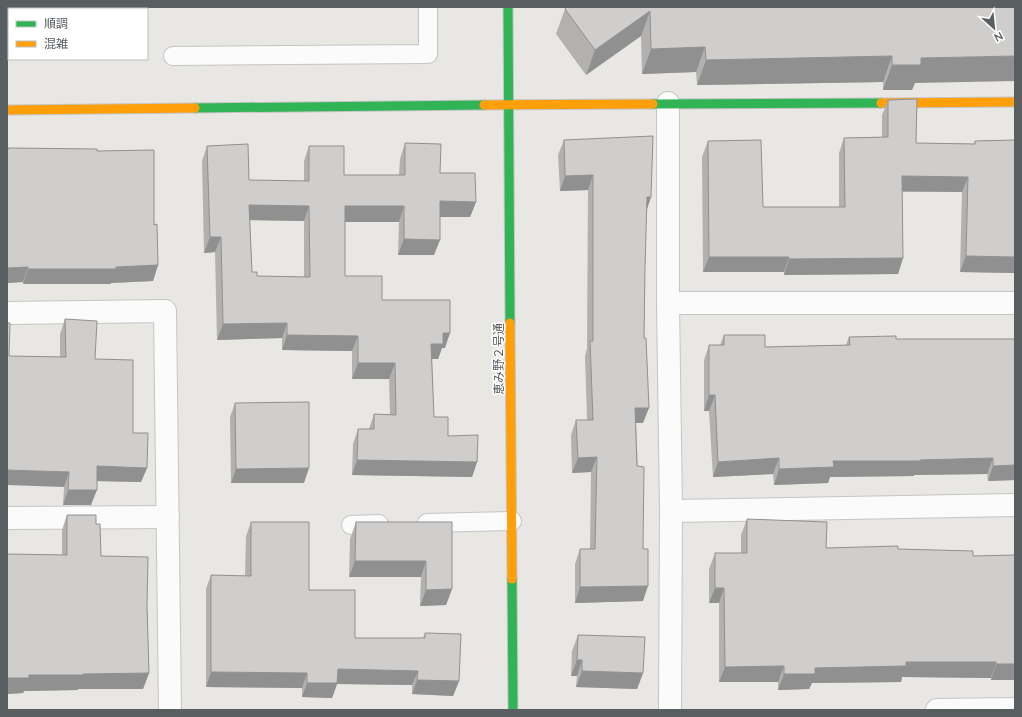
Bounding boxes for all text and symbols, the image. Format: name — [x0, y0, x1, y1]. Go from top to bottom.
legend — [8, 8, 148, 60]
north arrow — [974, 8, 1014, 48]
text: 順調 — [44, 16, 68, 32]
text: N — [991, 28, 1005, 45]
text: 混雑 — [44, 36, 68, 52]
street label: 恵み野２号通 — [491, 323, 507, 395]

